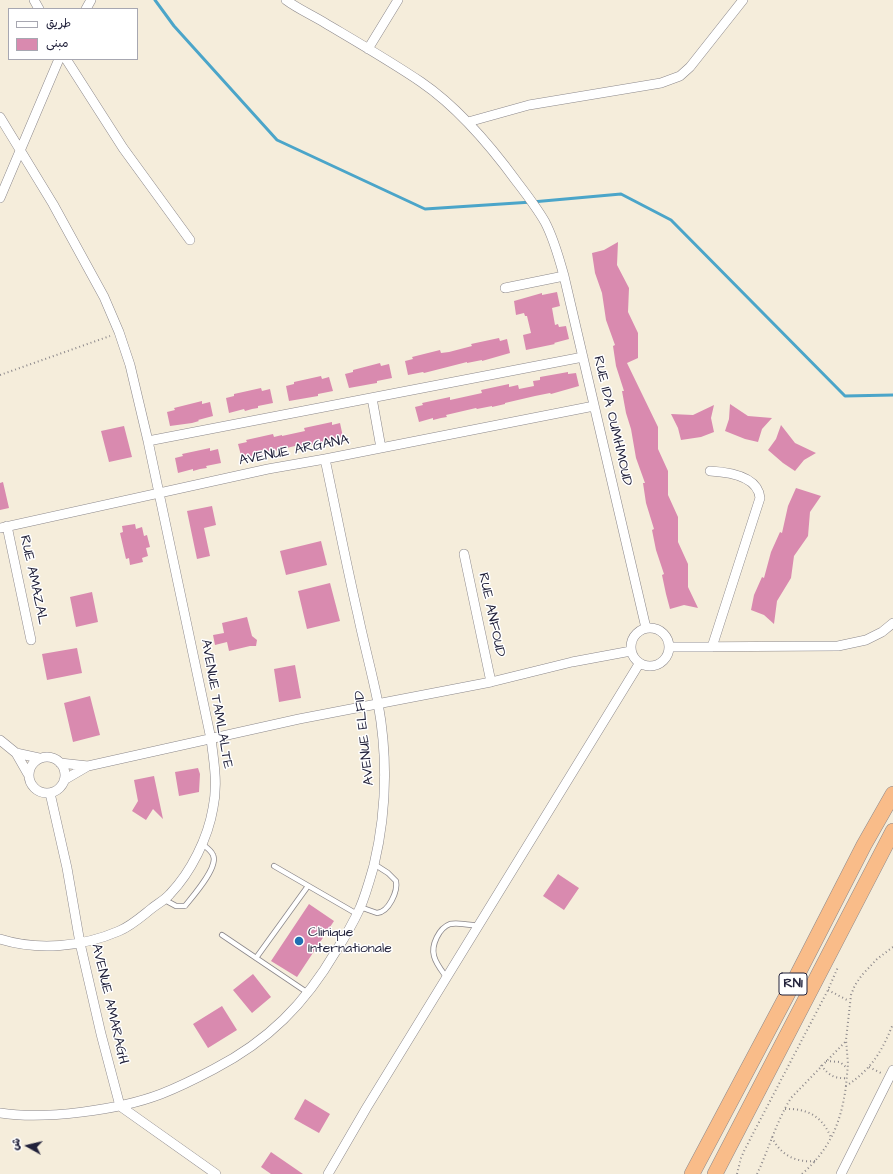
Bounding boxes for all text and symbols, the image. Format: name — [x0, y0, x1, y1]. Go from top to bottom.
legend — [8, 8, 138, 60]
text: طريق — [46, 15, 71, 32]
text: مبنى — [46, 35, 69, 52]
street label: RUE IDA OUMHMOUD — [589, 354, 635, 488]
street label: AVENUE ARGANA — [237, 432, 351, 470]
street label: RUE AMAZAL — [15, 534, 51, 626]
street label: RUE ANFOUD — [474, 571, 508, 659]
street label: AVENUE TAMLALTE — [196, 638, 236, 770]
street label: AVENUE ELFID — [352, 690, 378, 786]
place label: Clinique Internationale — [308, 925, 392, 958]
marker: Clinique Internationale — [293, 935, 305, 947]
street label: AVENUE AMARAGH — [87, 942, 131, 1066]
road number: RN1 — [779, 973, 807, 995]
north arrow — [8, 1126, 48, 1166]
text: ش — [7, 1137, 24, 1151]

